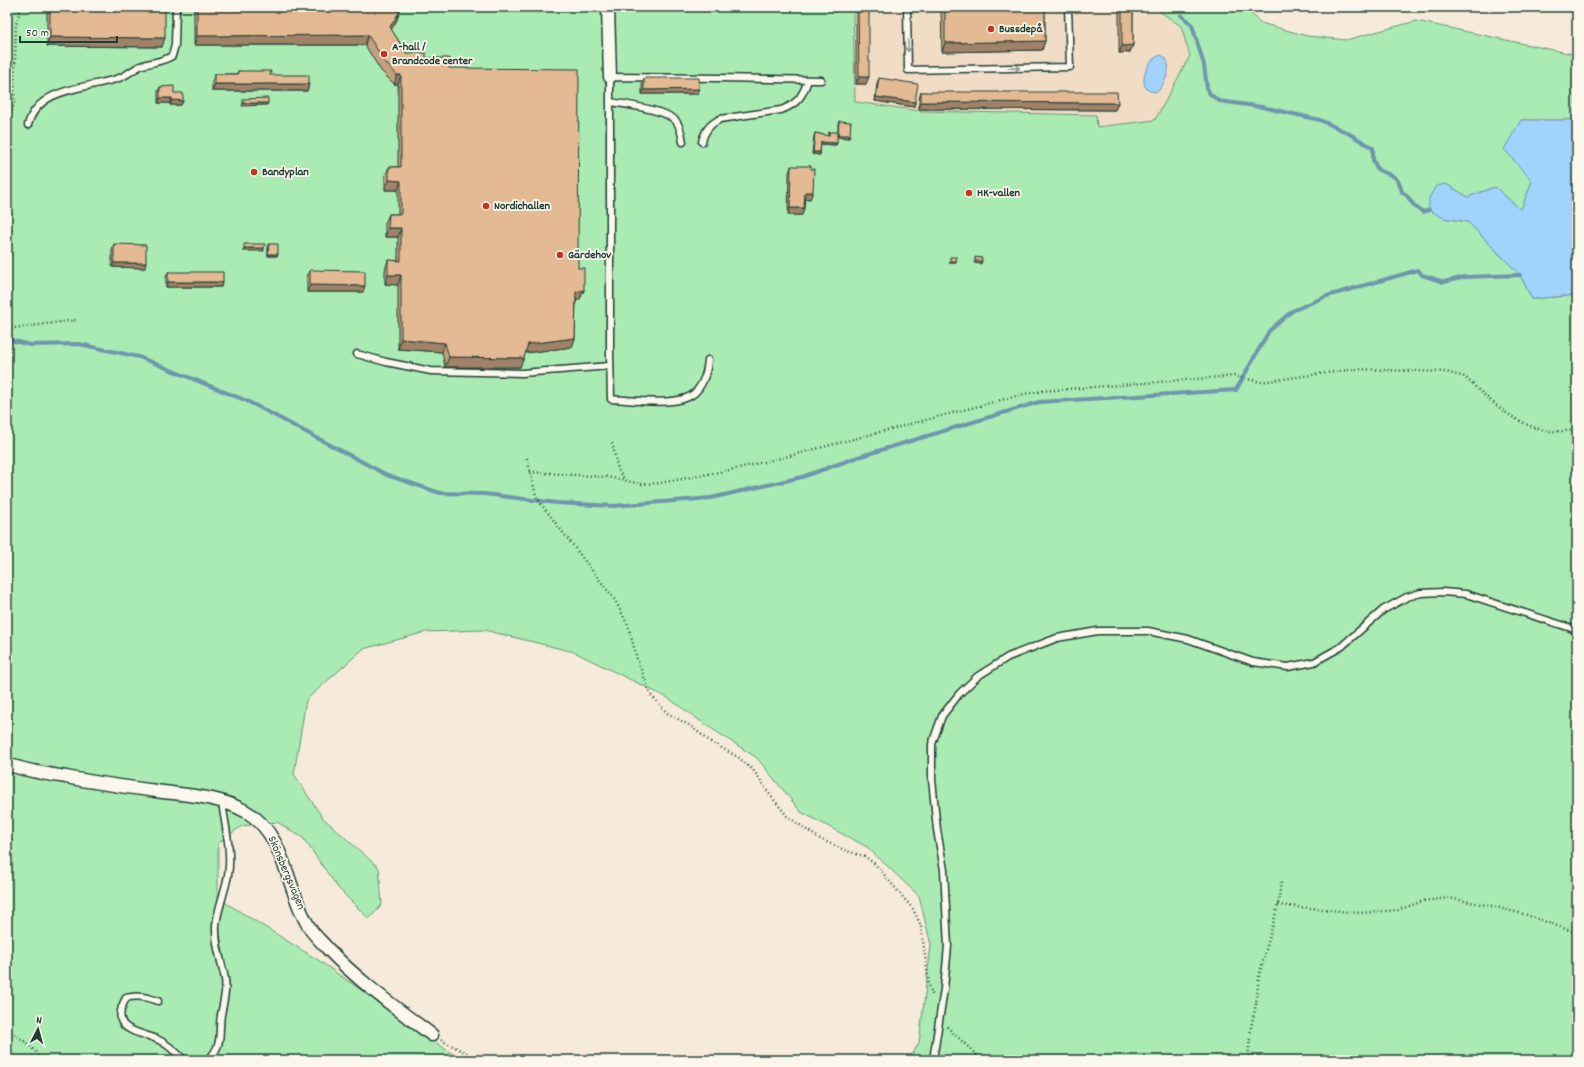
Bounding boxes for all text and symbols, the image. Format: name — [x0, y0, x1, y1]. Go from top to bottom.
scale bar — [20, 18, 117, 44]
place label: Bussdepå — [999, 21, 1043, 38]
marker: Bussdepå — [986, 24, 996, 34]
text: 50 m — [26, 25, 49, 42]
place label: A-hall / Brandcode center — [392, 39, 473, 70]
one-way arrow — [904, 39, 912, 52]
marker: A-hall / Brandcode center — [379, 49, 389, 59]
one-way arrow — [1007, 64, 1020, 72]
place label: Bandyplan — [262, 164, 309, 181]
marker: Bandyplan — [249, 167, 259, 177]
place label: HK-vallen — [977, 185, 1020, 202]
marker: HK-vallen — [964, 188, 974, 198]
place label: Nordichallen — [494, 198, 550, 215]
marker: Nordichallen — [481, 201, 491, 211]
place label: Gärdehov — [568, 247, 612, 264]
marker: Gärdehov — [555, 250, 565, 260]
street label: Skönsbergsvägen — [263, 834, 309, 913]
north arrow — [18, 1009, 58, 1049]
text: N — [35, 1013, 43, 1029]

